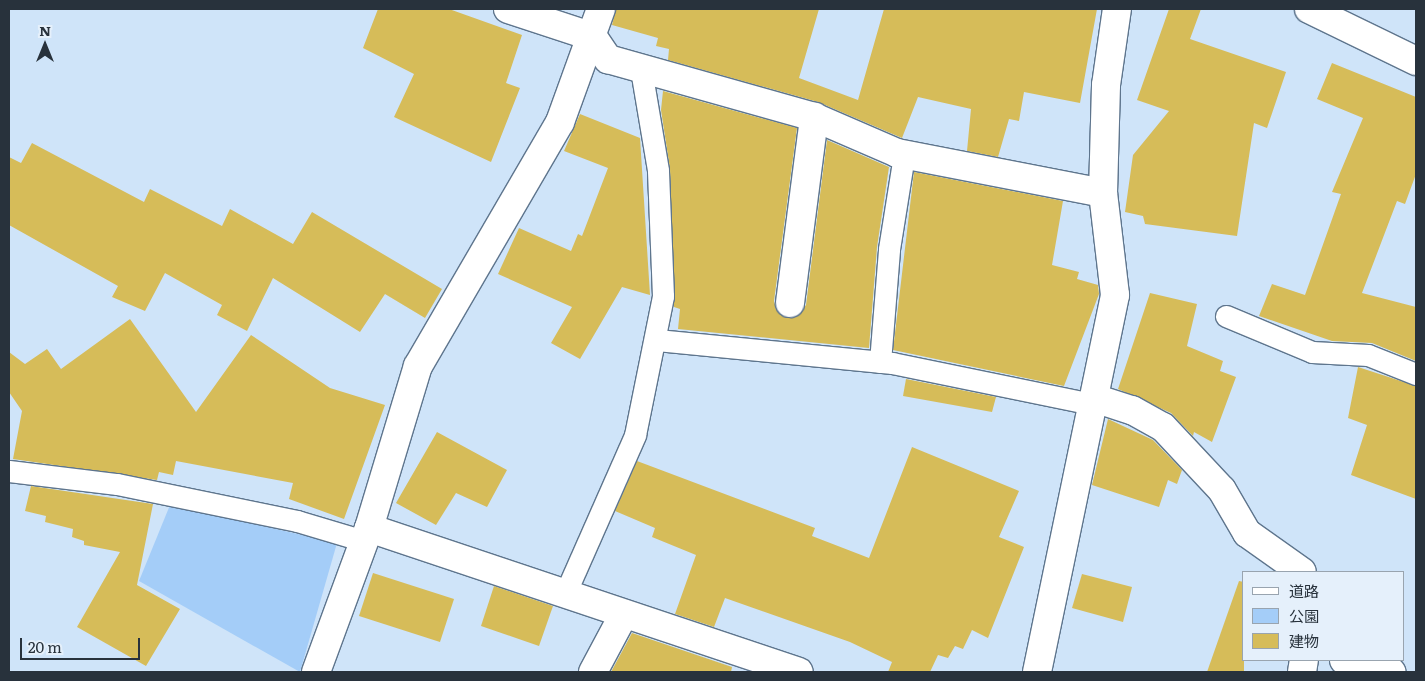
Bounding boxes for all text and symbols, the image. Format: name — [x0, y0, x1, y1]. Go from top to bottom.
north arrow — [20, 20, 70, 70]
text: N — [39, 20, 51, 40]
legend — [1242, 571, 1405, 661]
text: 道路 — [1289, 579, 1319, 602]
text: 公園 — [1289, 604, 1319, 627]
scale bar — [22, 628, 142, 660]
text: 建物 — [1289, 629, 1319, 652]
text: 20 m — [28, 635, 62, 658]

